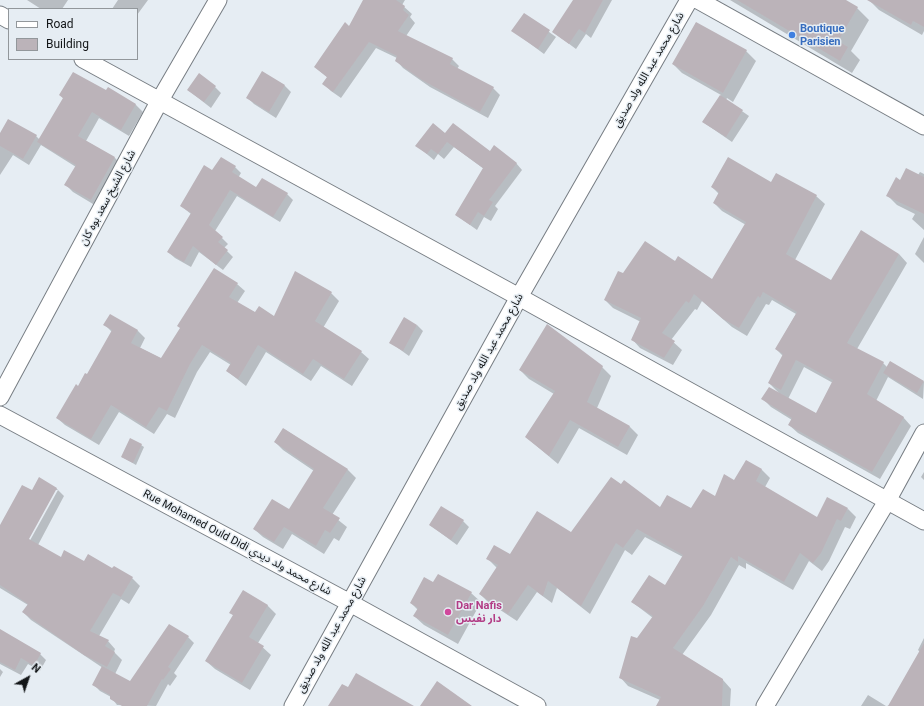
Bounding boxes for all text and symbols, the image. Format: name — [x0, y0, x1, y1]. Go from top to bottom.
legend — [8, 8, 138, 60]
street label: شارع محمد عبد الله ولد صديق — [611, 10, 687, 130]
text: Road — [46, 17, 74, 31]
place label: Boutique Parisien — [800, 22, 844, 48]
marker: Boutique Parisien — [787, 30, 797, 40]
text: Building — [46, 37, 89, 51]
street label: شارع الشيخ سعد بوه كان — [77, 148, 139, 248]
street label: شارع محمد عبد الله ولد صديق — [451, 292, 527, 412]
street label: Rue Mohamed Ould Didi شارع محمد ولد ديدي — [141, 488, 333, 598]
street label: شارع محمد عبد الله ولد صديق — [294, 575, 370, 695]
place label: Dar Nafis دار نفيس — [456, 599, 502, 625]
marker: Dar Nafis دار نفيس — [443, 607, 453, 617]
north arrow — [8, 658, 48, 698]
text: N — [29, 661, 43, 676]

